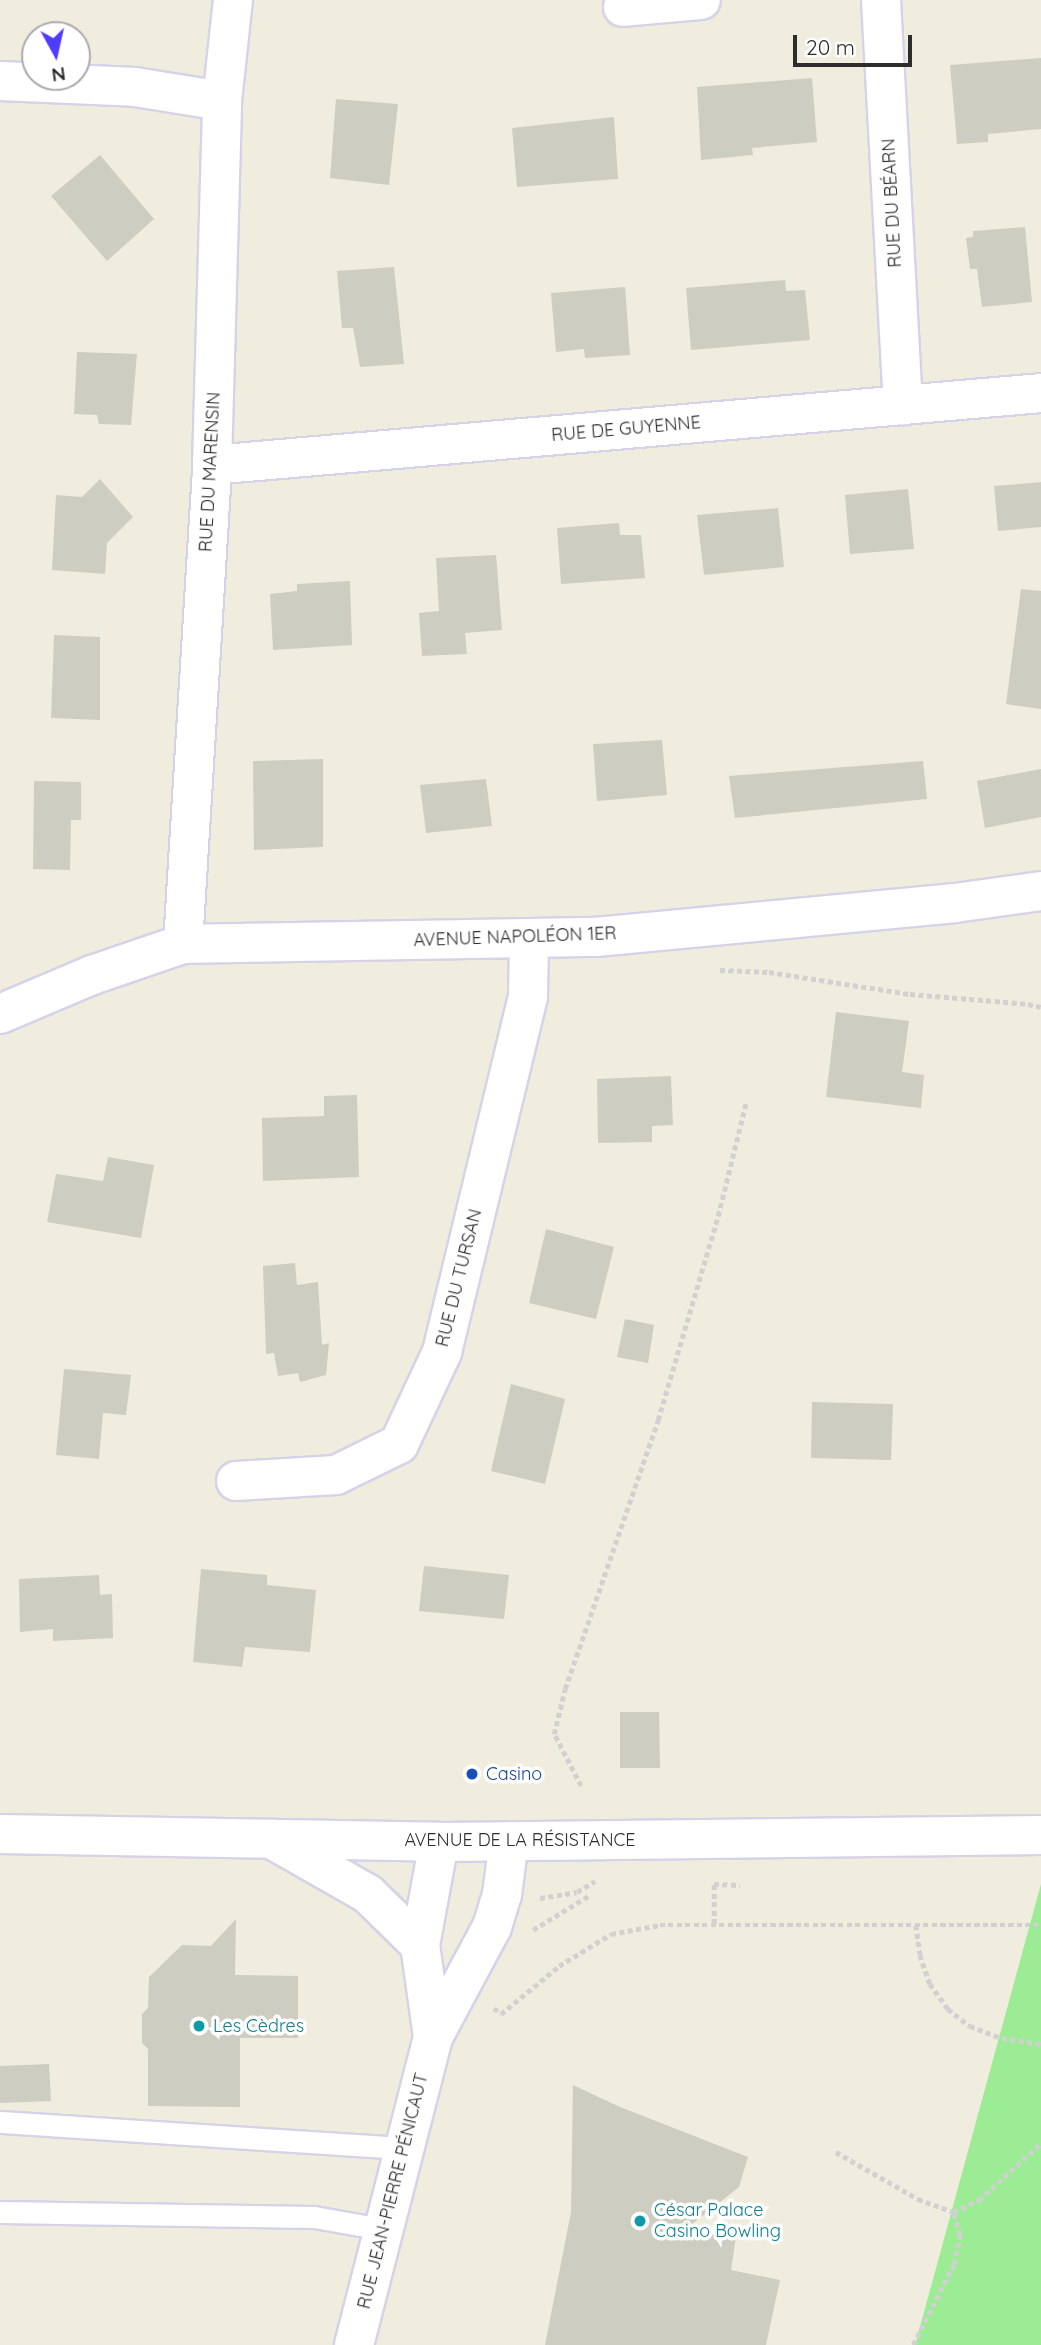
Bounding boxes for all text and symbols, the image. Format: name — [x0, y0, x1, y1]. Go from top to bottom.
north arrow — [21, 21, 91, 91]
scale bar — [796, 21, 915, 65]
text: 20 m — [806, 34, 855, 60]
text: N — [50, 62, 67, 88]
street label: RUE DU BÉARN — [878, 138, 906, 268]
street label: RUE DU MARENSIN — [195, 391, 225, 553]
street label: RUE DE GUYENNE — [550, 412, 702, 446]
street label: AVENUE NAPOLÉON 1ER — [413, 923, 617, 951]
street label: RUE DU TURSAN — [431, 1207, 487, 1349]
place label: Casino — [486, 1763, 542, 1785]
marker: Casino — [464, 1766, 480, 1782]
street label: AVENUE DE LA RÉSISTANCE — [404, 1829, 636, 1851]
place label: Les Cèdres — [213, 2015, 304, 2037]
marker: Les Cèdres — [191, 2018, 207, 2034]
street label: RUE JEAN-PIERRE PÉNICAUT — [353, 2071, 433, 2311]
place label: César Palace Casino Bowling — [654, 2200, 781, 2242]
marker: César Palace Casino Bowling — [632, 2213, 648, 2229]

